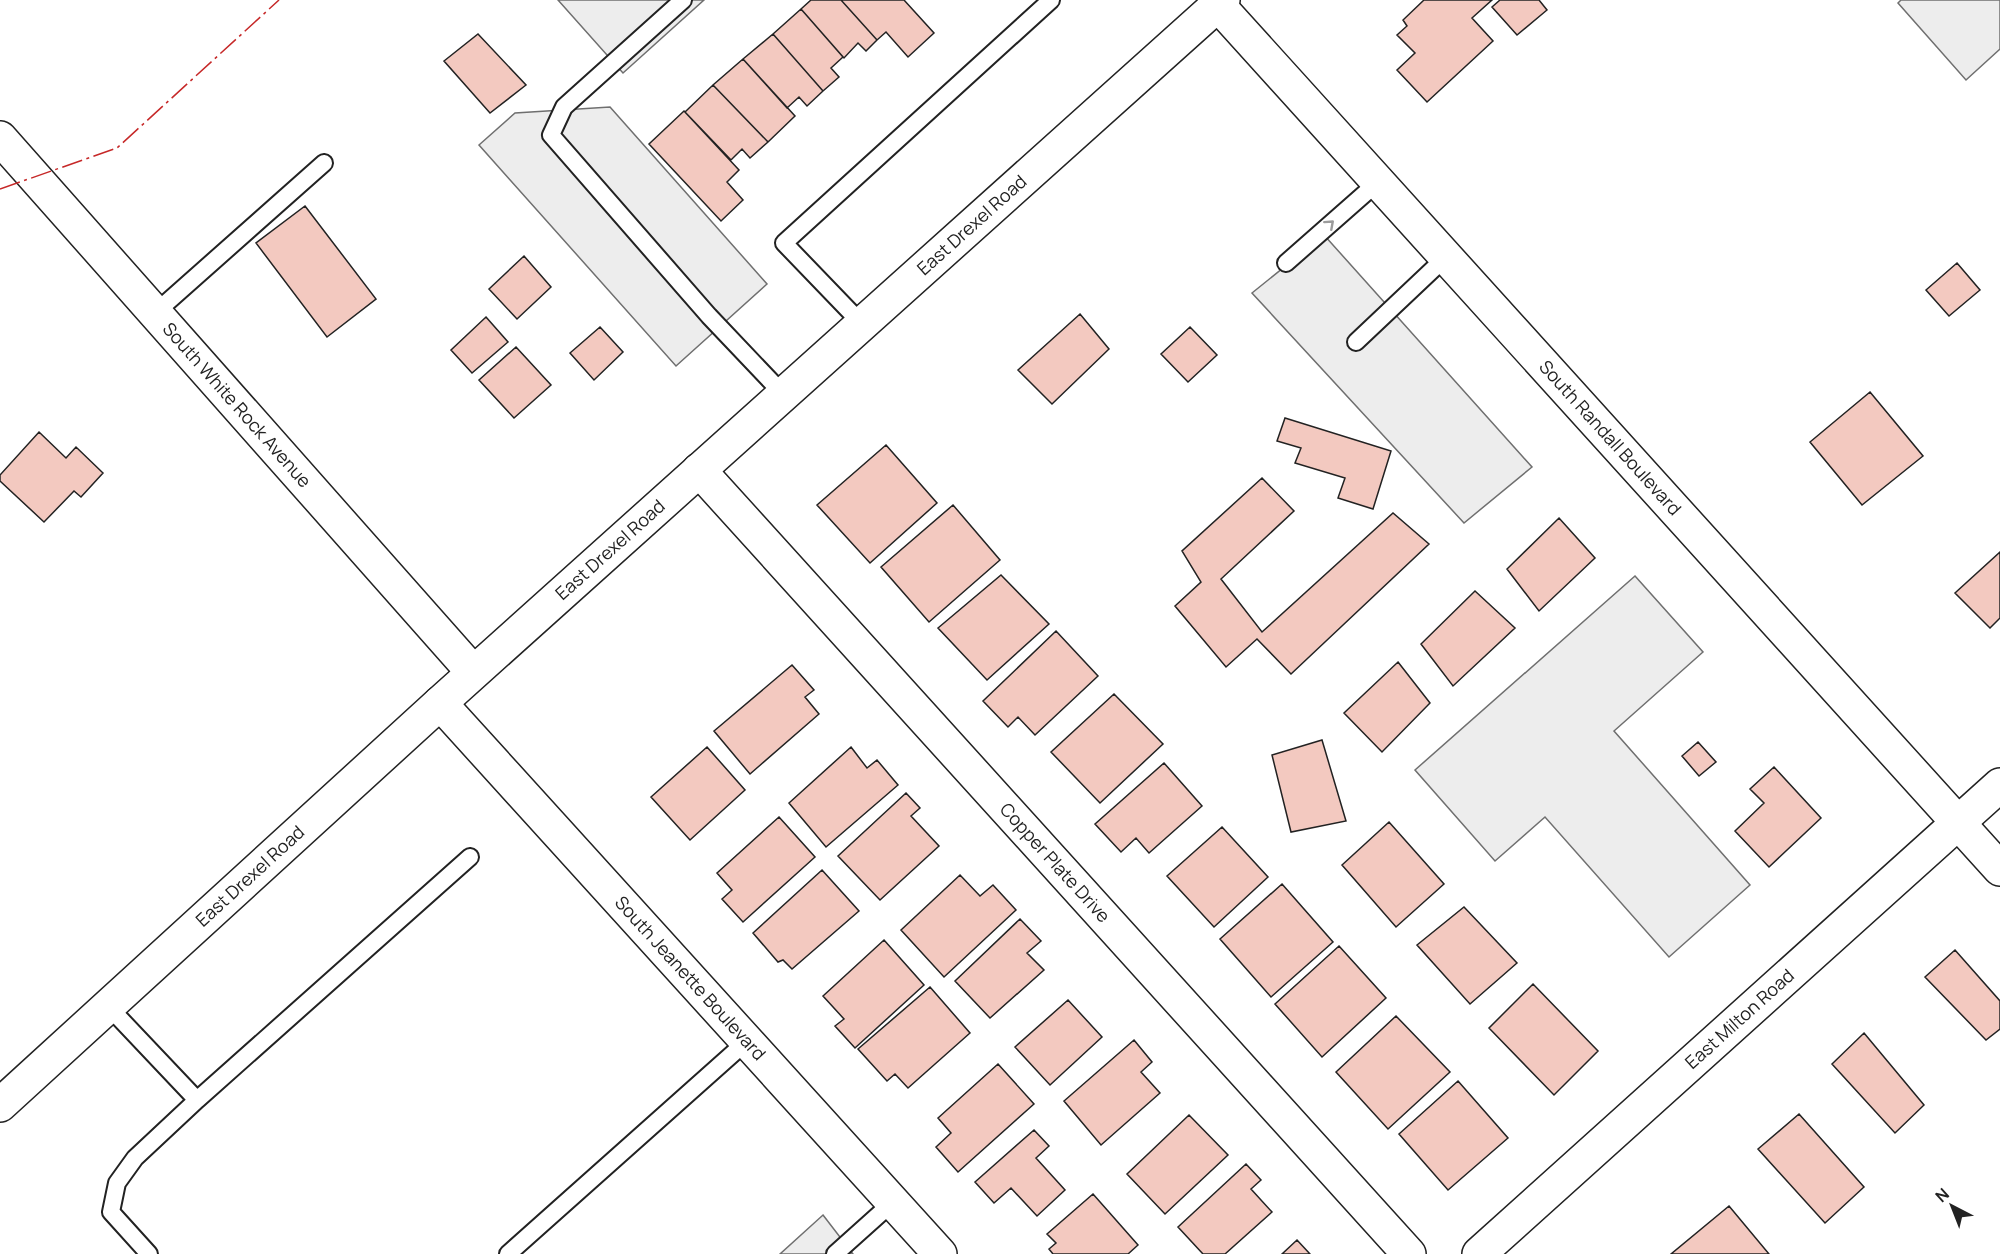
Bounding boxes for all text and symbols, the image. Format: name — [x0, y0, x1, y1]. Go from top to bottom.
street label: East Drexel Road — [912, 169, 1031, 280]
one-way arrow — [1323, 220, 1334, 231]
street label: South White Rock Avenue — [158, 317, 317, 492]
street label: South Randall Boulevard — [1534, 355, 1687, 520]
street label: East Drexel Road — [550, 494, 670, 605]
street label: Copper Plate Drive — [995, 797, 1116, 927]
street label: East Drexel Road — [190, 820, 309, 931]
street label: South Jeanette Boulevard — [610, 891, 771, 1065]
street label: East Milton Road — [1680, 963, 1799, 1074]
north arrow — [1922, 1176, 1982, 1236]
text: N — [1930, 1183, 1954, 1207]

